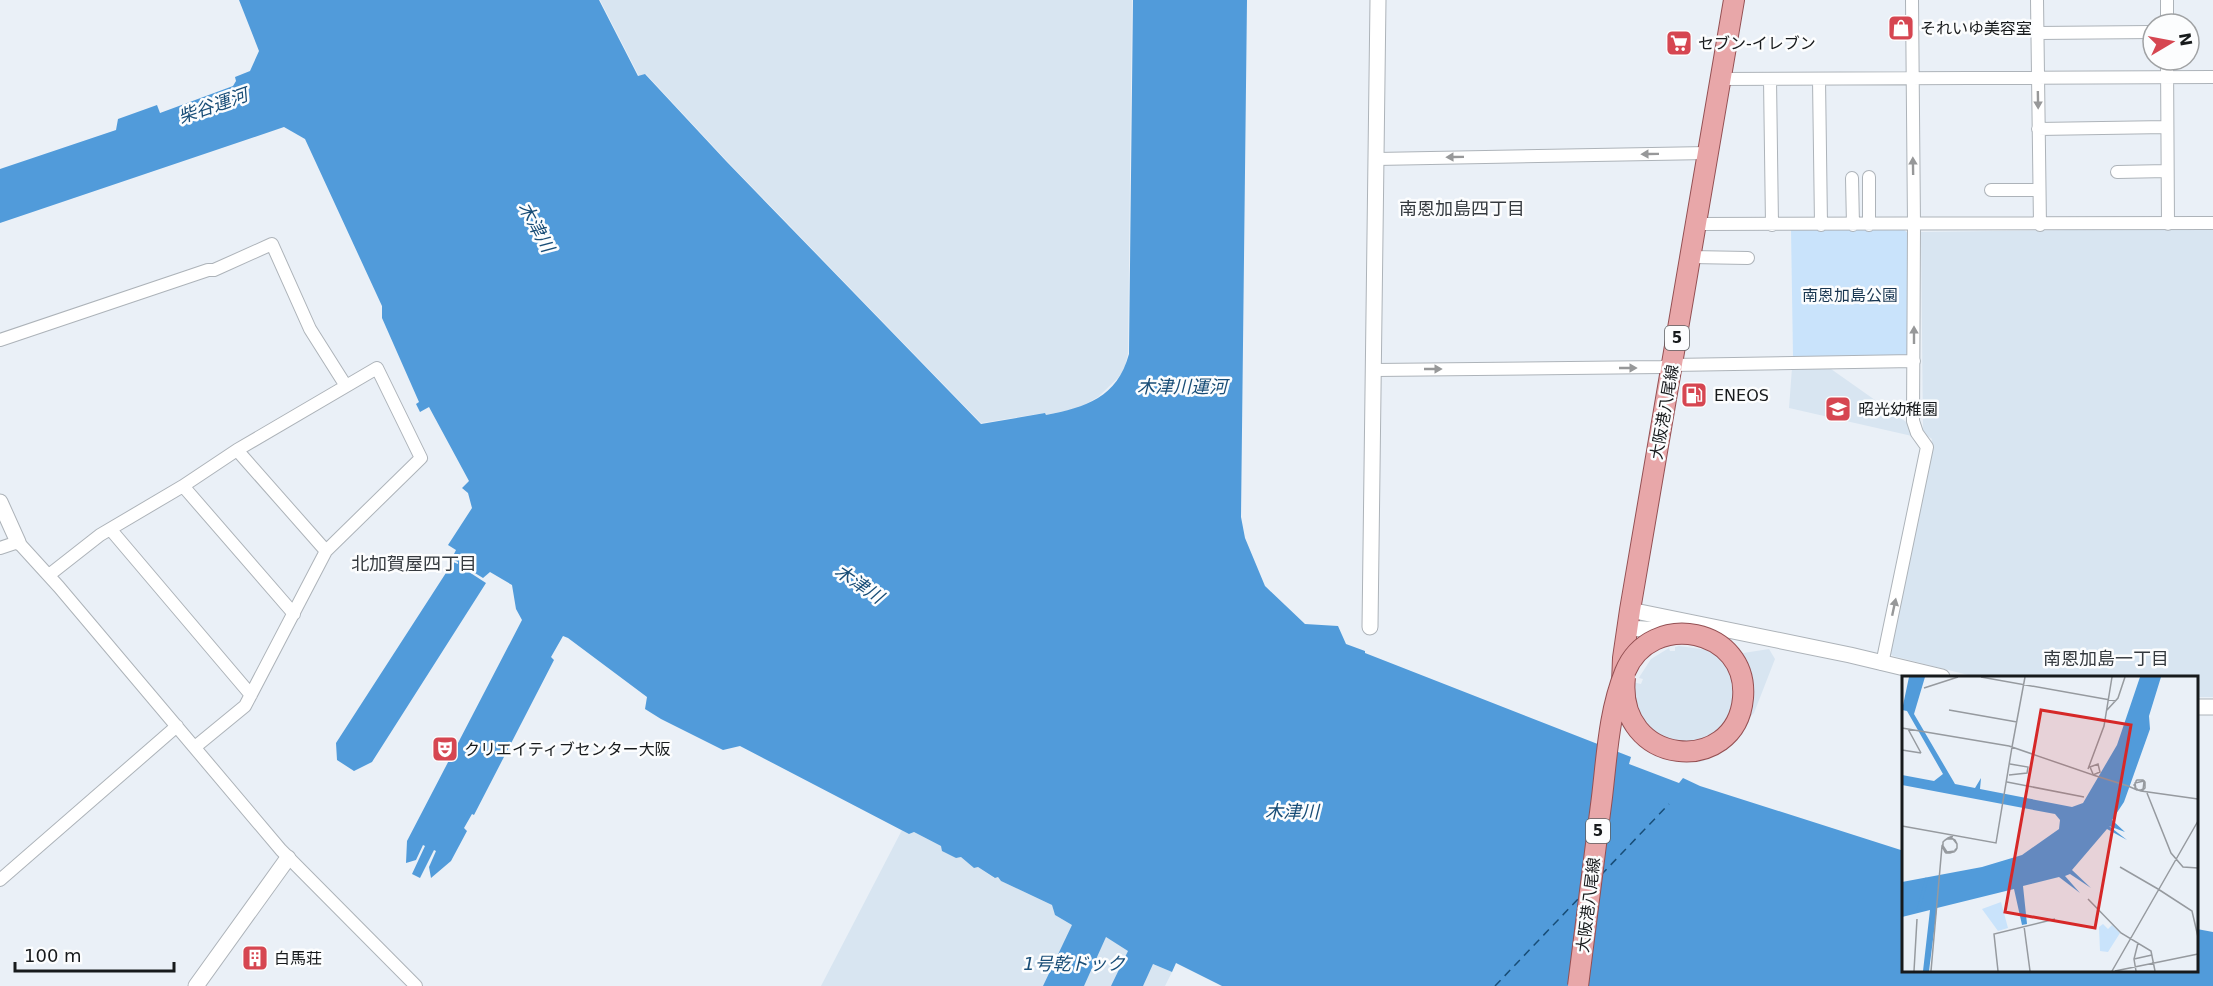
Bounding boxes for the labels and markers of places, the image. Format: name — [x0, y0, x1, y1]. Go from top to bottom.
shop icon: それいゆ美容室 — [1886, 13, 1916, 43]
place label: それいゆ美容室 — [1920, 19, 2032, 38]
supermarket icon: セブン-イレブン — [1664, 28, 1694, 58]
place label: セブン-イレブン — [1698, 34, 1816, 53]
fuel station icon: ENEOS — [1679, 380, 1709, 410]
place label: ENEOS — [1714, 386, 1769, 405]
school or university icon: 昭光幼稚園 — [1823, 394, 1853, 424]
place label: 昭光幼稚園 — [1858, 400, 1938, 419]
theatre icon: クリエイティブセンター大阪 — [430, 734, 460, 764]
place label: クリエイティブセンター大阪 — [464, 740, 671, 759]
building icon: 白馬荘 — [240, 943, 270, 973]
place label: 白馬荘 — [274, 949, 322, 968]

